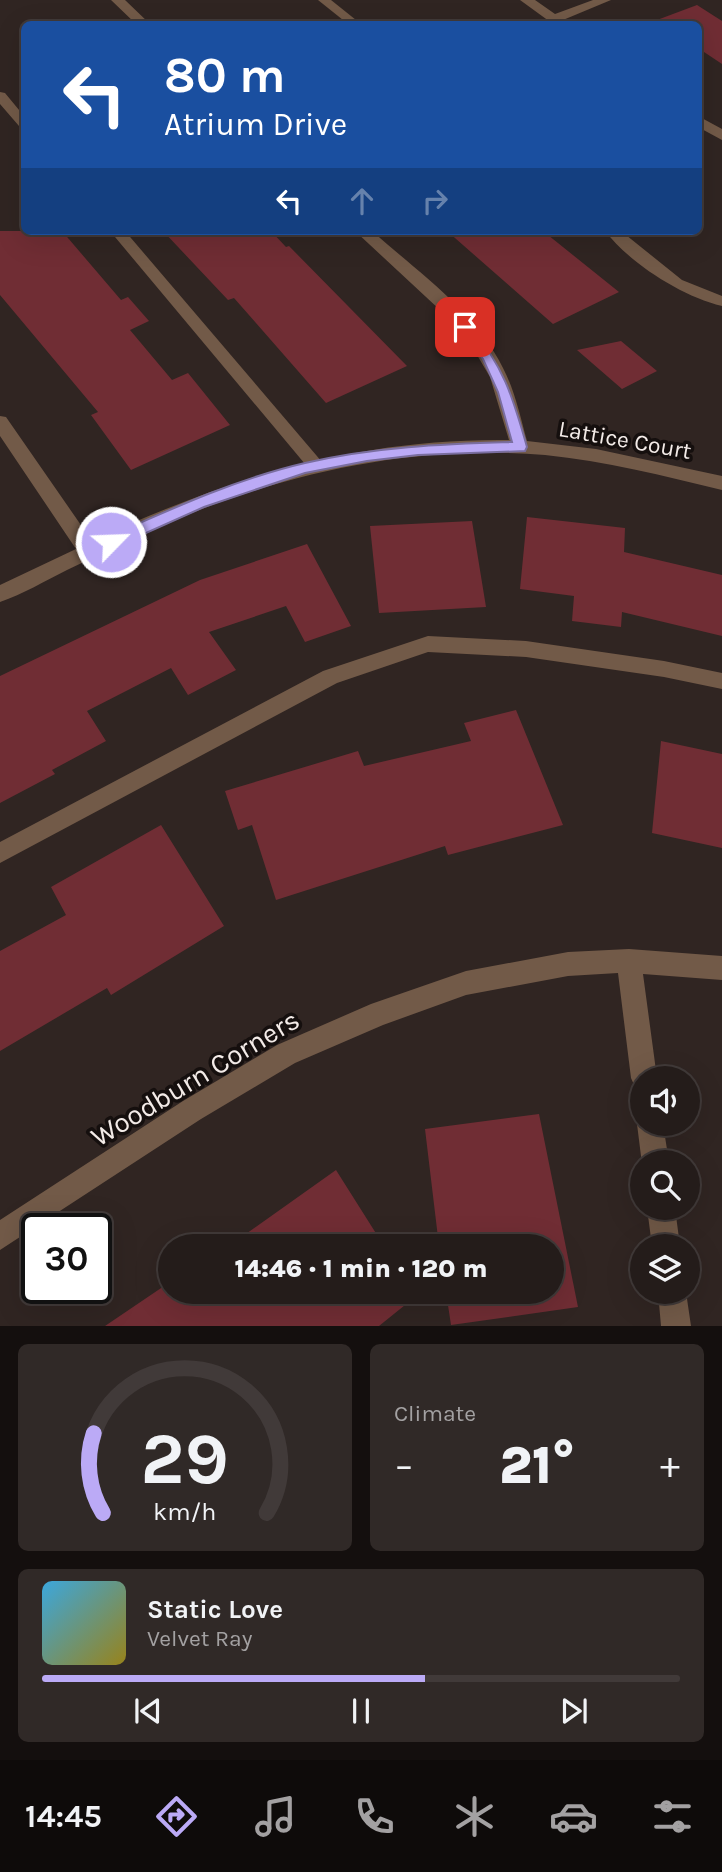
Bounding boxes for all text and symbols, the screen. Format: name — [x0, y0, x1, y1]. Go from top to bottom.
text: 80 m — [164, 47, 286, 104]
icon: left — [49, 49, 140, 140]
text: Atrium Drive — [164, 106, 347, 143]
icon: left — [270, 182, 308, 220]
icon: ahead — [343, 182, 381, 220]
icon: right — [416, 182, 454, 220]
pin — [435, 297, 495, 357]
icon: arrive — [446, 308, 484, 346]
street label: Lattice Court — [557, 415, 694, 465]
position arrow — [74, 505, 148, 579]
street label: Woodburn Corners — [85, 1003, 305, 1153]
map controls — [630, 1066, 700, 1304]
button: sound — [630, 1066, 700, 1136]
button: search — [630, 1150, 700, 1220]
speed limit sign: 30 — [21, 1213, 112, 1304]
button: layers — [630, 1234, 700, 1304]
text: 14:46 · 1 min · 120 m — [234, 1253, 488, 1284]
text: Climate — [394, 1400, 476, 1427]
text: 29 — [141, 1417, 229, 1502]
text: 21° — [499, 1435, 575, 1496]
text: − — [394, 1443, 414, 1488]
text: + — [660, 1443, 680, 1488]
text: km/h — [153, 1497, 217, 1526]
text: Static Love — [147, 1594, 283, 1625]
text: Velvet Ray — [147, 1625, 252, 1652]
icon: previous — [129, 1692, 167, 1730]
icon: pause — [342, 1692, 380, 1730]
icon: next — [555, 1692, 593, 1730]
icon: directions — [152, 1792, 201, 1841]
icon: music — [251, 1792, 300, 1841]
icon: phone — [350, 1792, 399, 1841]
icon: climate — [450, 1792, 499, 1841]
icon: car — [549, 1792, 598, 1841]
icon: filters — [648, 1792, 697, 1841]
text: 14:45 — [25, 1798, 102, 1835]

